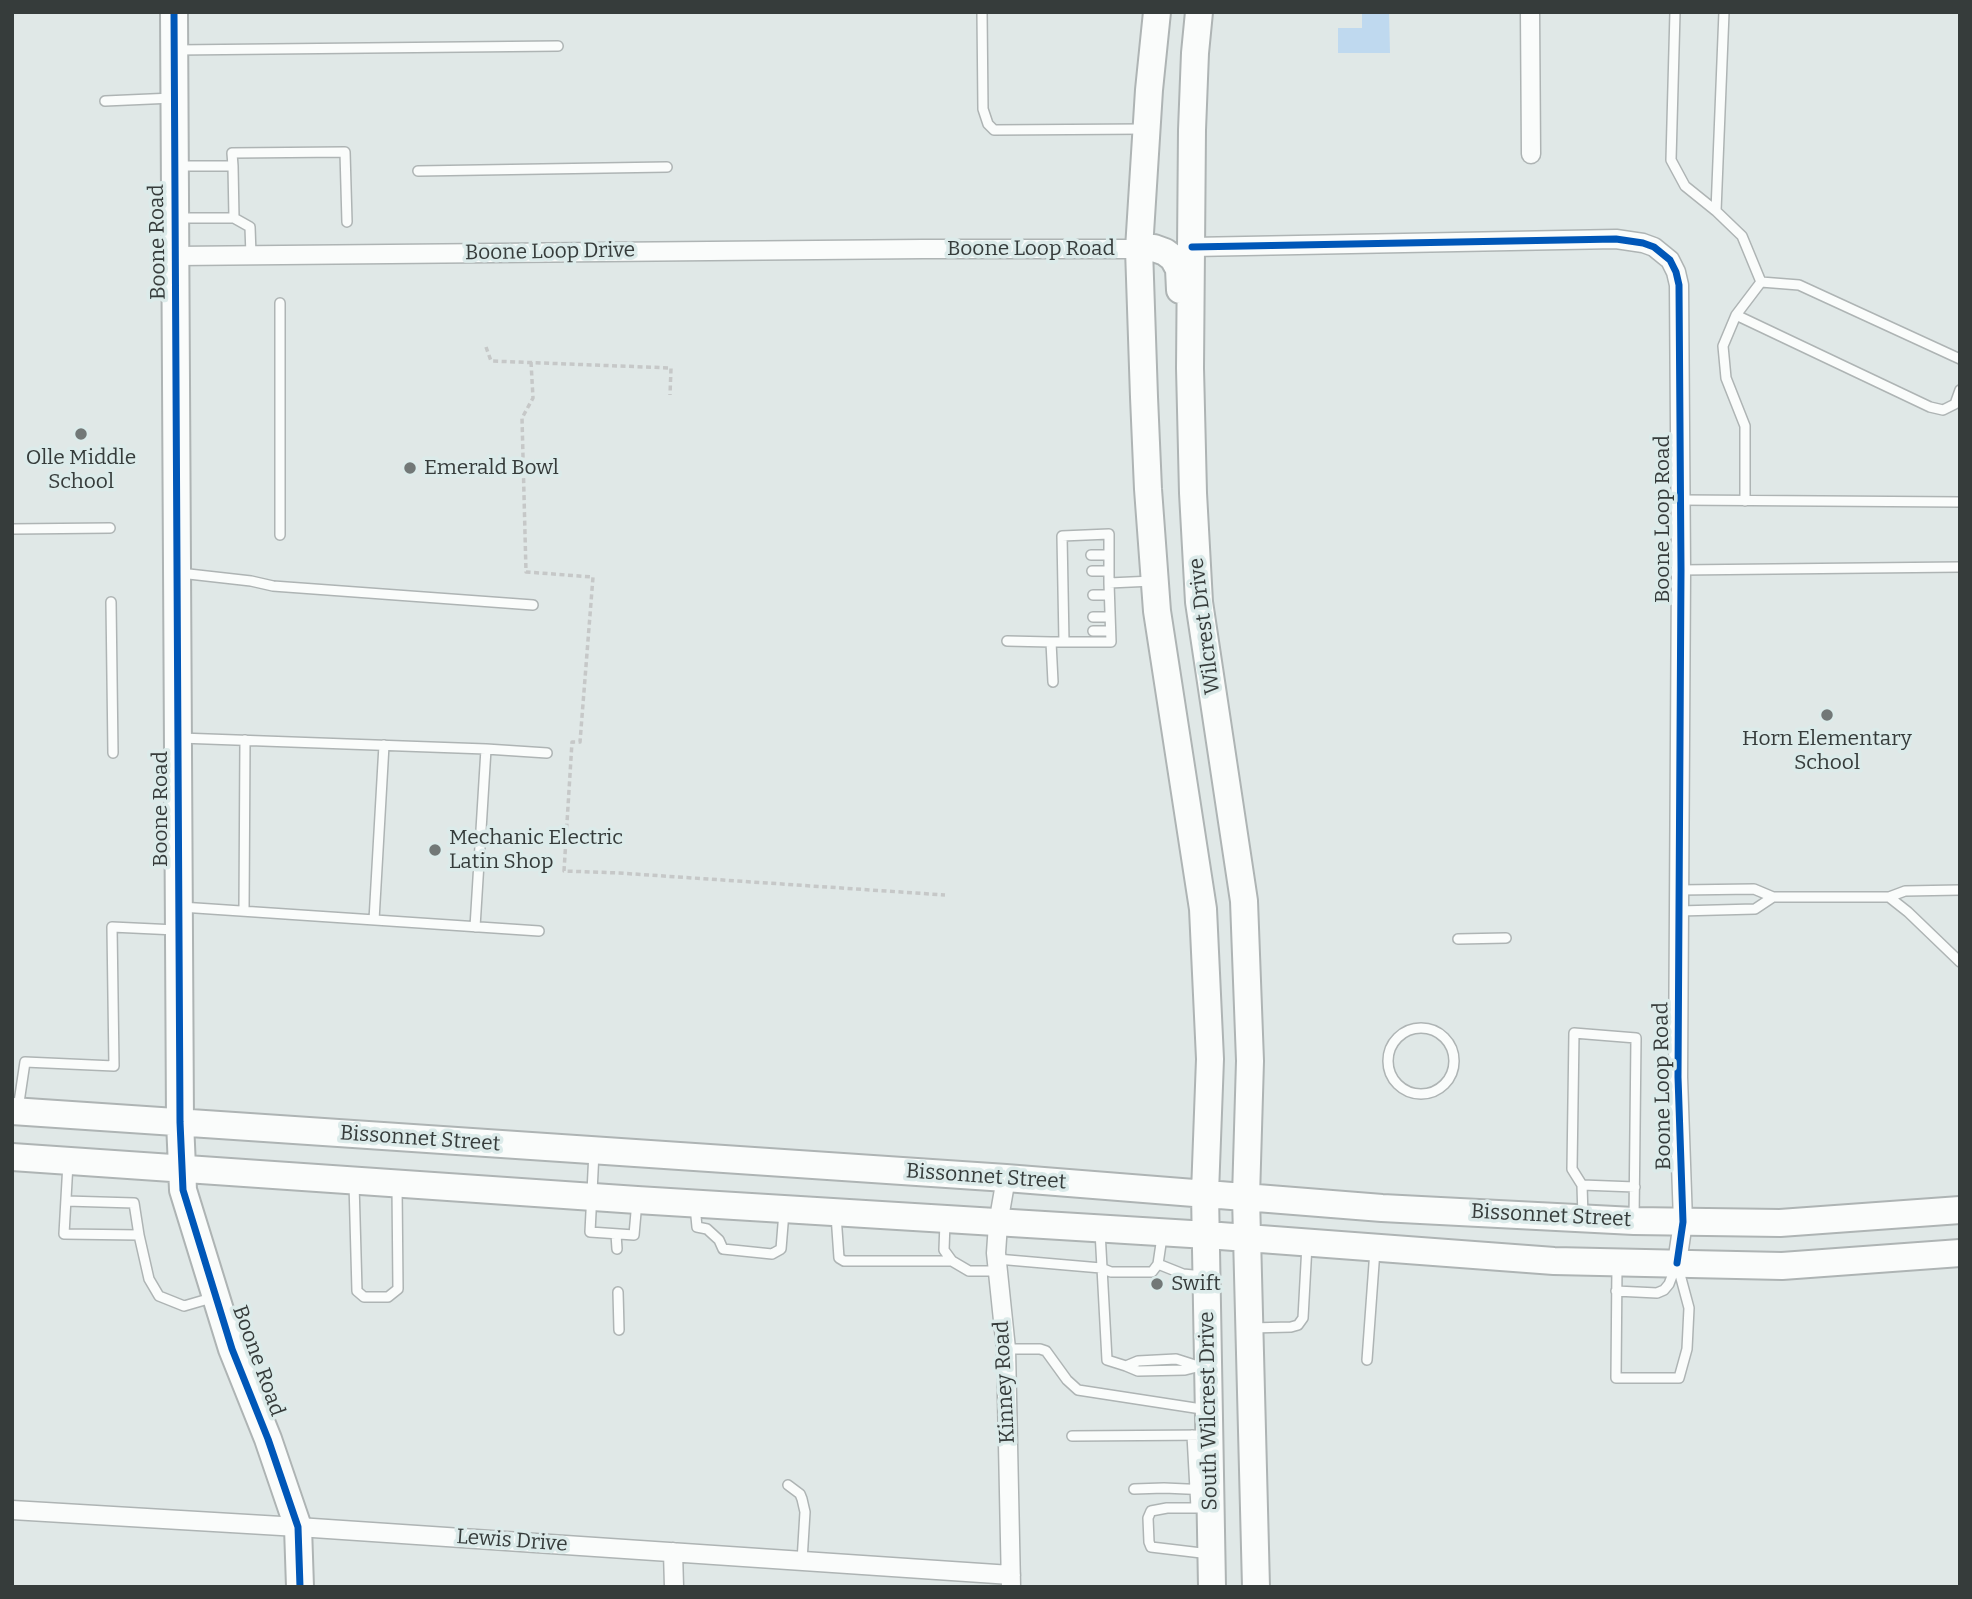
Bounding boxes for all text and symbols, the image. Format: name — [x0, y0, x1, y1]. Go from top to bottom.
street label: Boone Road — [144, 184, 172, 300]
street label: Boone Loop Road — [947, 236, 1115, 262]
street label: Boone Loop Drive — [465, 238, 635, 266]
marker: Olle Middle School — [73, 426, 89, 442]
street label: Boone Loop Road — [1650, 435, 1676, 603]
place label: Olle Middle School — [26, 445, 136, 495]
place label: Emerald Bowl — [424, 455, 559, 481]
marker: Emerald Bowl — [402, 460, 418, 476]
street label: Wilcrest Drive — [1184, 556, 1226, 696]
marker: Horn Elementary School — [1819, 707, 1835, 723]
place label: Horn Elementary School — [1742, 726, 1912, 776]
street label: Boone Road — [148, 751, 174, 867]
place label: Mechanic Electric Latin Shop — [449, 825, 623, 875]
marker: Mechanic Electric Latin Shop — [427, 842, 443, 858]
street label: Boone Loop Road — [1649, 1002, 1677, 1170]
street label: Bissonnet Street — [339, 1121, 501, 1157]
street label: Bissonnet Street — [905, 1159, 1067, 1195]
street label: Bissonnet Street — [1470, 1199, 1632, 1233]
place label: Swift — [1171, 1271, 1221, 1297]
marker: Swift — [1149, 1276, 1165, 1292]
street label: Boone Road — [226, 1302, 290, 1420]
street label: South Wilcrest Drive — [1195, 1311, 1223, 1511]
street label: Kinney Road — [989, 1320, 1021, 1444]
street label: Lewis Drive — [456, 1525, 568, 1557]

